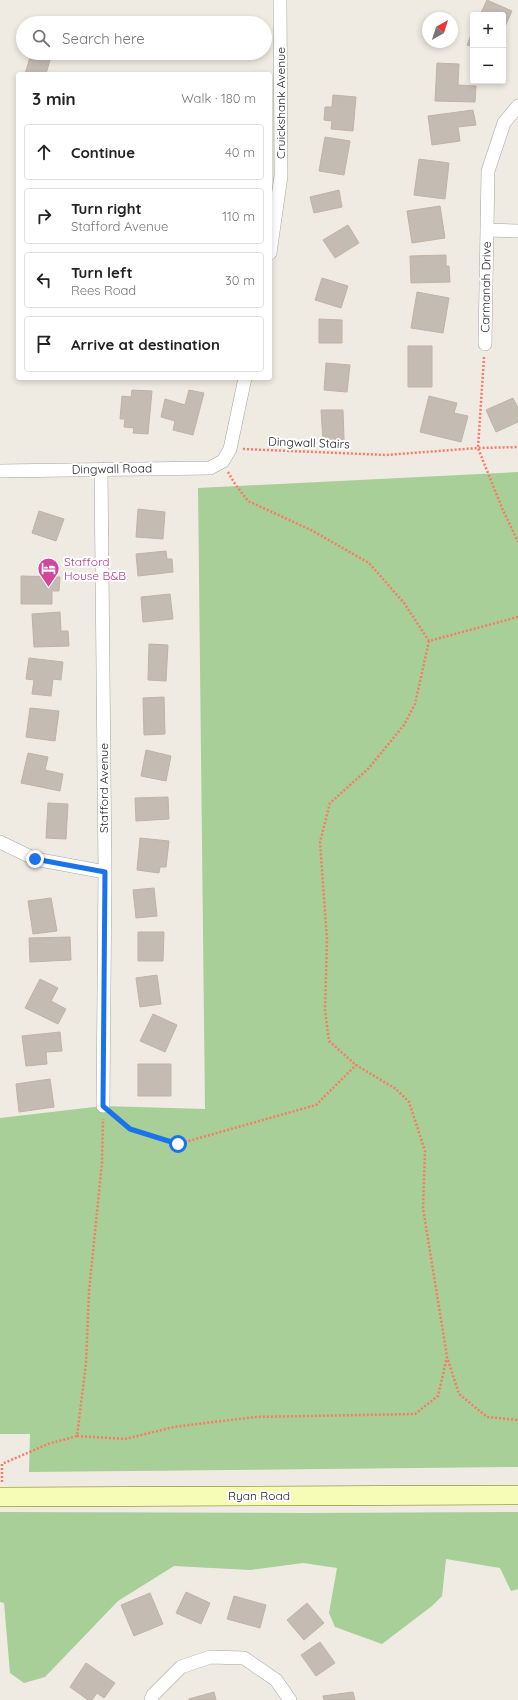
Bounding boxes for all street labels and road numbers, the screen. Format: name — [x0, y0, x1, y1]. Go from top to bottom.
street label: Cruickshank Avenue — [273, 47, 288, 159]
street label: Carmanah Drive — [477, 241, 494, 333]
street label: Dingwall Stairs — [268, 434, 350, 451]
street label: Dingwall Road — [72, 460, 152, 477]
street label: Stafford Avenue — [96, 743, 111, 833]
street label: Ryan Road — [228, 1488, 290, 1503]

